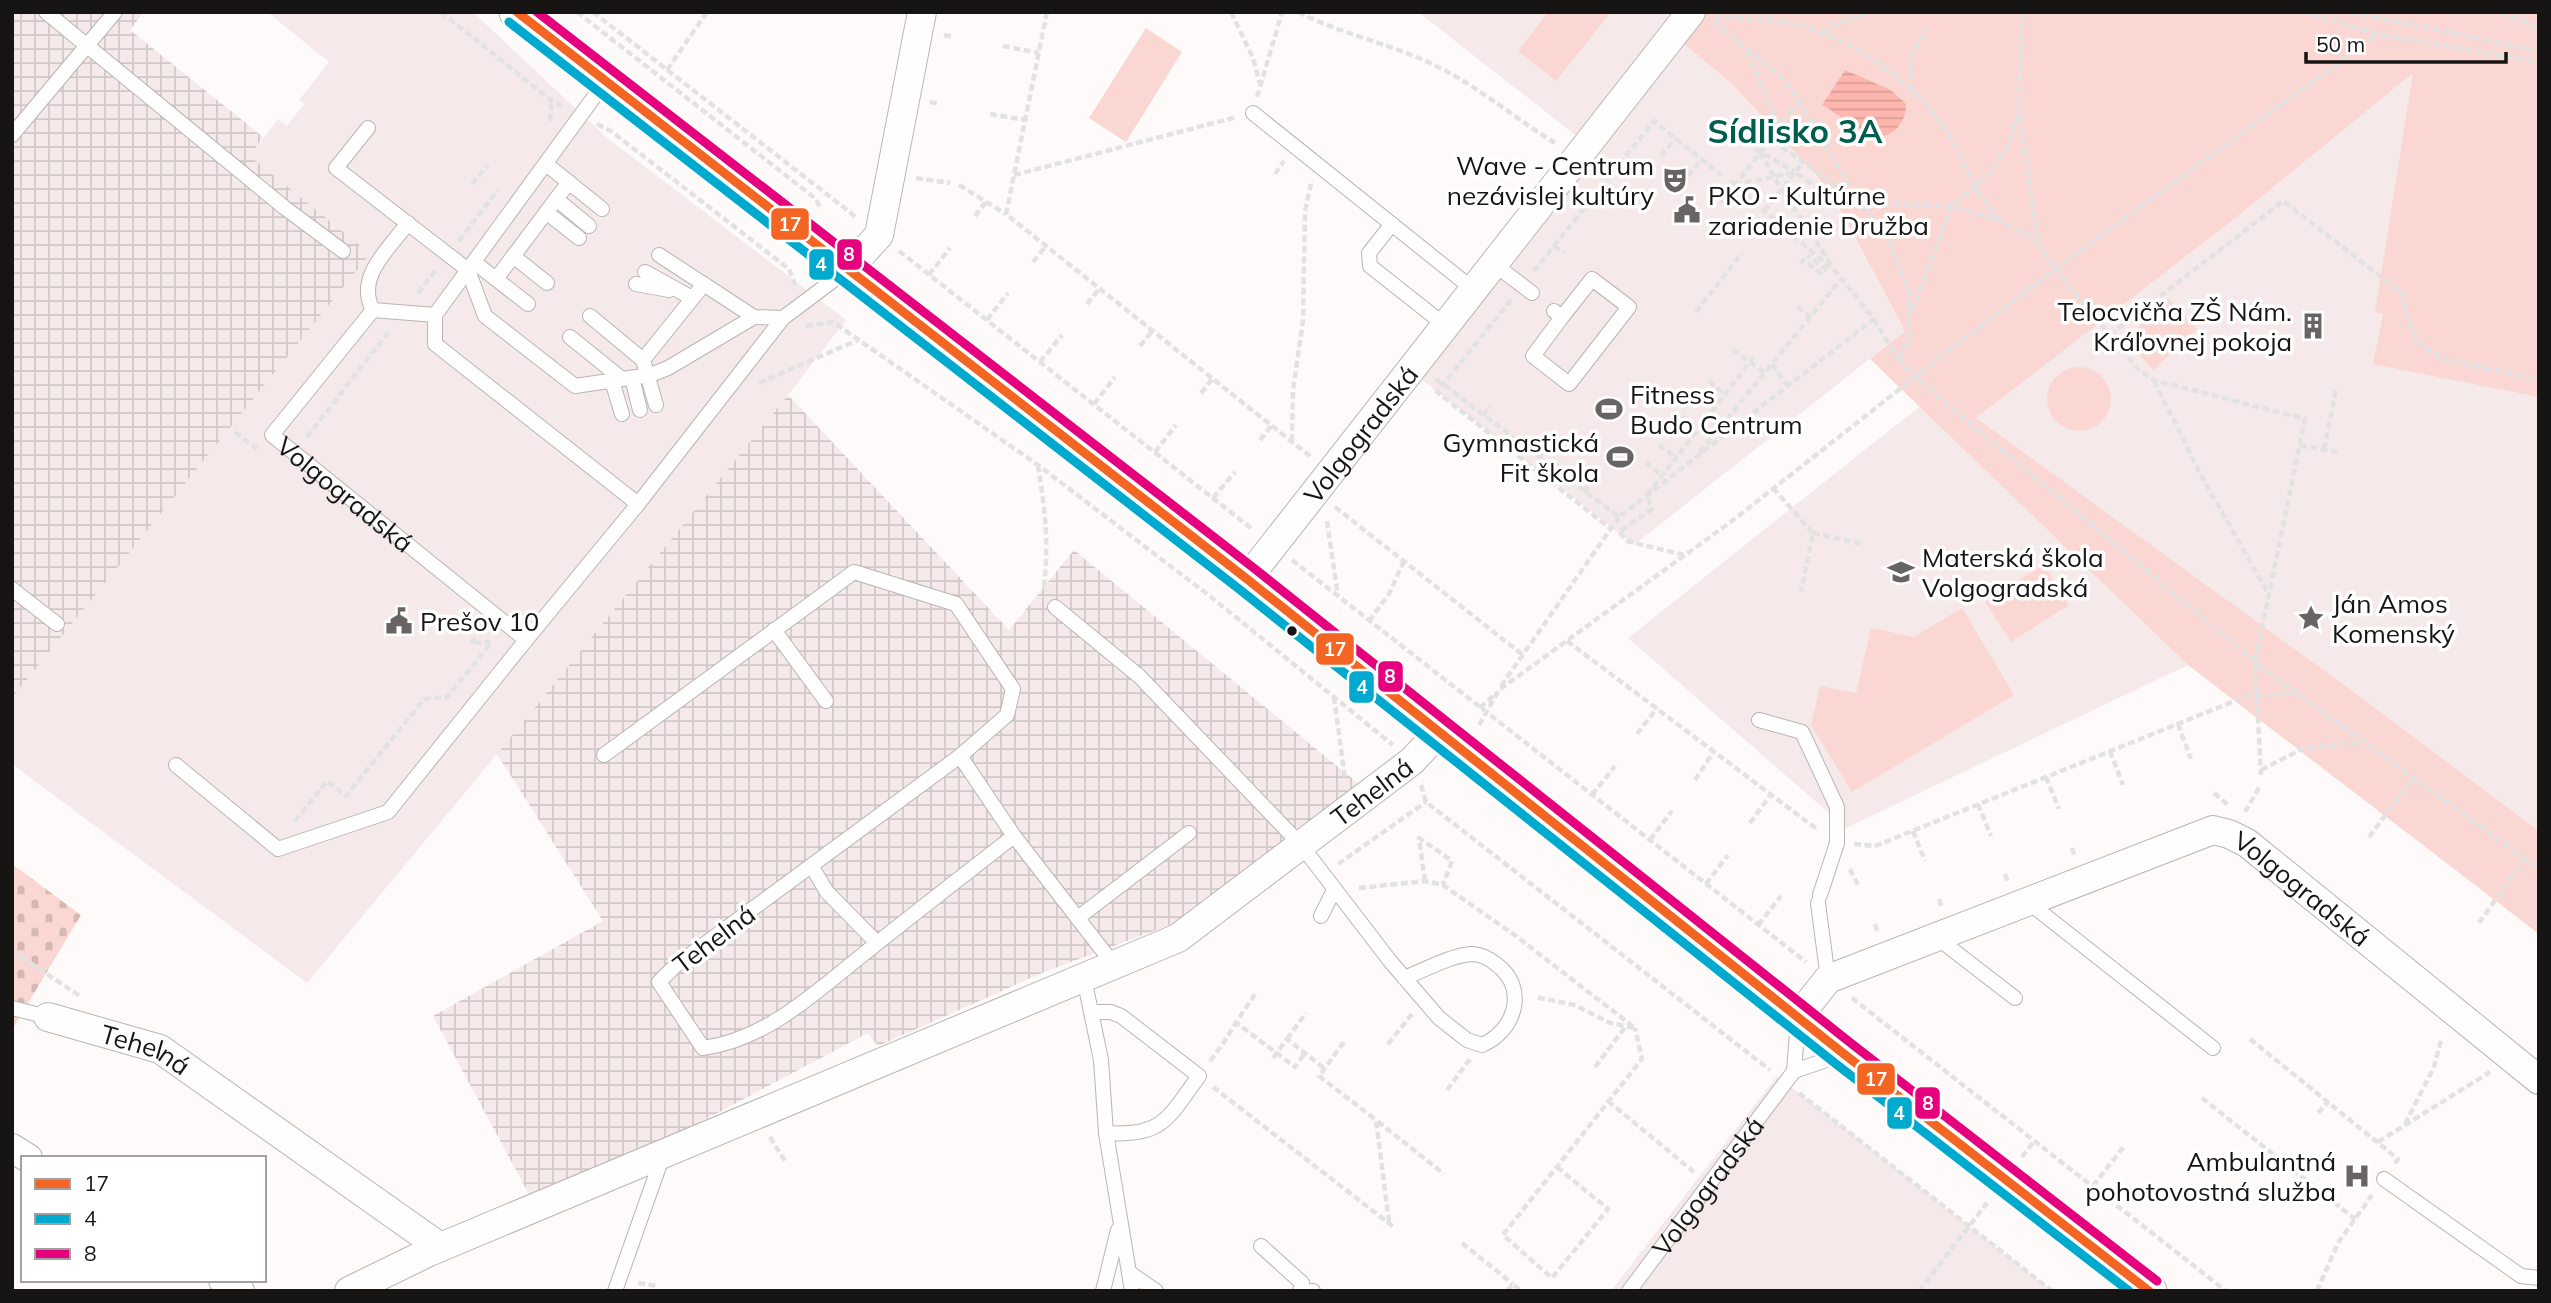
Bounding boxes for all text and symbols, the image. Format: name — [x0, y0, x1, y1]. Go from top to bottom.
scale bar — [2306, 21, 2506, 65]
text: 50 m — [2316, 31, 2365, 57]
district label: Sídlisko 3A — [1707, 110, 1883, 151]
place label: Wave - Centrum nezávislej kultúry — [1447, 149, 1654, 212]
theatre icon: Wave - Centrum nezávislej kultúry — [1660, 165, 1690, 195]
place label: PKO - Kultúrne zariadenie Družba — [1708, 179, 1929, 242]
public building icon: PKO - Kultúrne zariadenie Družba — [1672, 195, 1702, 225]
line badge: 17 — [770, 207, 810, 241]
text: 17 — [779, 212, 801, 236]
line badge: 8 — [836, 238, 863, 271]
text: 8 — [843, 242, 855, 266]
line badge: 4 — [808, 248, 835, 281]
text: 4 — [815, 252, 827, 276]
place label: Telocvičňa ZŠ Nám. Kráľovnej pokoja — [2058, 295, 2292, 358]
building icon: Telocvičňa ZŠ Nám. Kráľovnej pokoja — [2298, 311, 2328, 341]
street label: Volgogradská — [1296, 358, 1425, 510]
place label: Fitness Budo Centrum — [1630, 378, 1803, 441]
sports icon: Fitness Budo Centrum — [1594, 394, 1624, 424]
place label: Gymnastická Fit škola — [1443, 426, 1599, 489]
street label: Volgogradská — [270, 429, 420, 559]
sports icon: Gymnastická Fit škola — [1605, 442, 1635, 472]
place label: Materská škola Volgogradská — [1922, 541, 2104, 604]
school or university icon: Materská škola Volgogradská — [1886, 557, 1916, 587]
place label: Ján Amos Komenský — [2332, 587, 2455, 650]
place icon: Ján Amos Komenský — [2296, 603, 2326, 633]
place label: Prešov 10 — [420, 605, 539, 638]
public building icon: Prešov 10 — [384, 606, 414, 636]
unlabelled marker — [1285, 624, 1299, 638]
line badge: 17 — [1315, 632, 1355, 666]
text: 17 — [1324, 637, 1346, 661]
line badge: 8 — [1377, 660, 1404, 693]
text: 8 — [1384, 664, 1396, 688]
line badge: 4 — [1348, 670, 1375, 704]
text: 4 — [1356, 675, 1368, 699]
street label: Tehelná — [1324, 750, 1419, 833]
street label: Volgogradská — [2229, 823, 2377, 953]
street label: Tehelná — [666, 897, 762, 981]
street label: Tehelná — [97, 1016, 197, 1082]
line badge: 17 — [1856, 1062, 1896, 1096]
text: 17 — [1865, 1067, 1887, 1091]
line badge: 8 — [1914, 1086, 1941, 1120]
text: 8 — [1922, 1091, 1934, 1115]
line badge: 4 — [1886, 1096, 1913, 1130]
text: 4 — [1893, 1101, 1905, 1125]
street label: Volgogradská — [1644, 1110, 1771, 1263]
place label: Ambulantná pohotovostná služba — [2085, 1145, 2336, 1208]
legend — [21, 1156, 266, 1282]
hospital icon: Ambulantná pohotovostná služba — [2342, 1161, 2372, 1191]
text: 17 — [84, 1170, 109, 1196]
text: 4 — [84, 1205, 97, 1231]
text: 8 — [84, 1240, 97, 1266]

